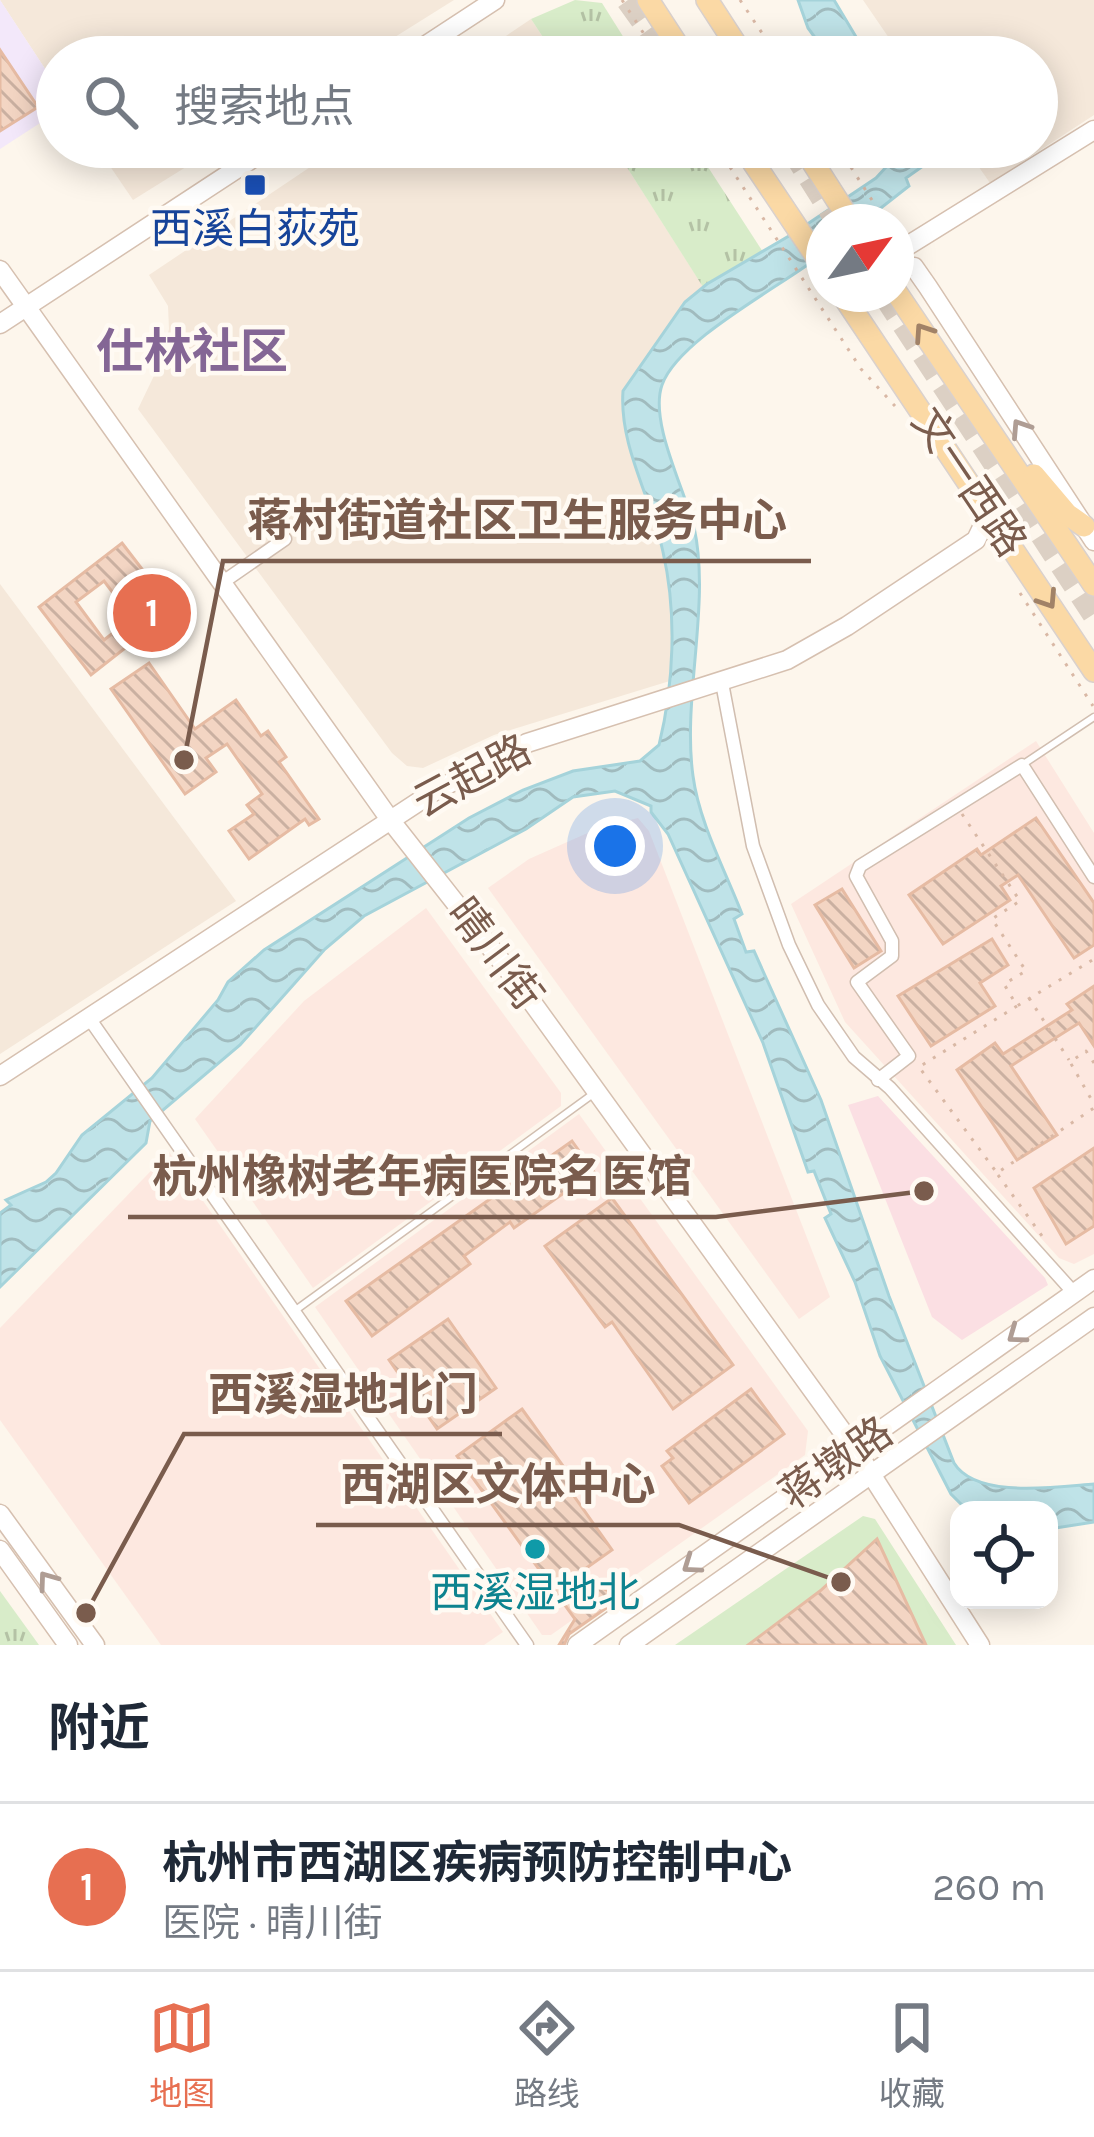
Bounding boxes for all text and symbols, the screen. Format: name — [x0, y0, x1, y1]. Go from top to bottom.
search box — [36, 36, 1058, 168]
icon: search — [78, 69, 144, 135]
text: 搜索地点 — [174, 81, 354, 133]
marker: 西溪白荻苑 — [242, 172, 268, 198]
place label: 西溪白荻苑 — [150, 204, 360, 254]
north arrow — [806, 204, 914, 312]
district label: 仕林社区 — [96, 324, 288, 380]
one-way arrow — [916, 324, 938, 346]
street label: 文一西路 — [901, 398, 1037, 566]
one-way arrow — [1012, 419, 1034, 441]
callout: 蒋村街道社区卫生服务中心 — [223, 480, 811, 561]
text: 蒋村街道社区卫生服务中心 — [247, 495, 787, 547]
pin: 1 — [113, 568, 191, 658]
one-way arrow — [1034, 587, 1056, 609]
street label: 云起路 — [405, 724, 539, 828]
your location — [585, 816, 645, 876]
street label: 晴川街 — [437, 889, 553, 1019]
callout: 杭州橡树老年病医院名医馆 — [128, 1136, 716, 1217]
text: 杭州橡树老年病医院名医馆 — [152, 1151, 692, 1203]
one-way arrow — [1007, 1321, 1029, 1343]
callout: 西溪湿地北门 — [184, 1353, 502, 1434]
text: 西溪湿地北门 — [208, 1369, 478, 1421]
street label: 蒋墩路 — [770, 1406, 902, 1520]
callout: 西湖区文体中心 — [316, 1444, 679, 1525]
text: 西湖区文体中心 — [340, 1459, 656, 1511]
map controls — [950, 1501, 1058, 1609]
button: locate — [950, 1501, 1058, 1609]
marker: 西溪湿地北 — [522, 1536, 548, 1562]
one-way arrow — [682, 1551, 704, 1573]
place label: 西溪湿地北 — [430, 1568, 640, 1618]
one-way arrow — [40, 1572, 62, 1593]
text: 附近 — [48, 1698, 150, 1758]
text: 杭州市西湖区疾病预防控制中心 — [162, 1837, 792, 1889]
text: 1 — [80, 1864, 94, 1910]
text: 260 m — [932, 1864, 1046, 1910]
text: 医院 · 晴川街 — [162, 1900, 383, 1946]
tab: 地图 — [149, 1995, 215, 2115]
tab: 路线 — [514, 1995, 580, 2115]
tab: 收藏 — [879, 1995, 945, 2115]

